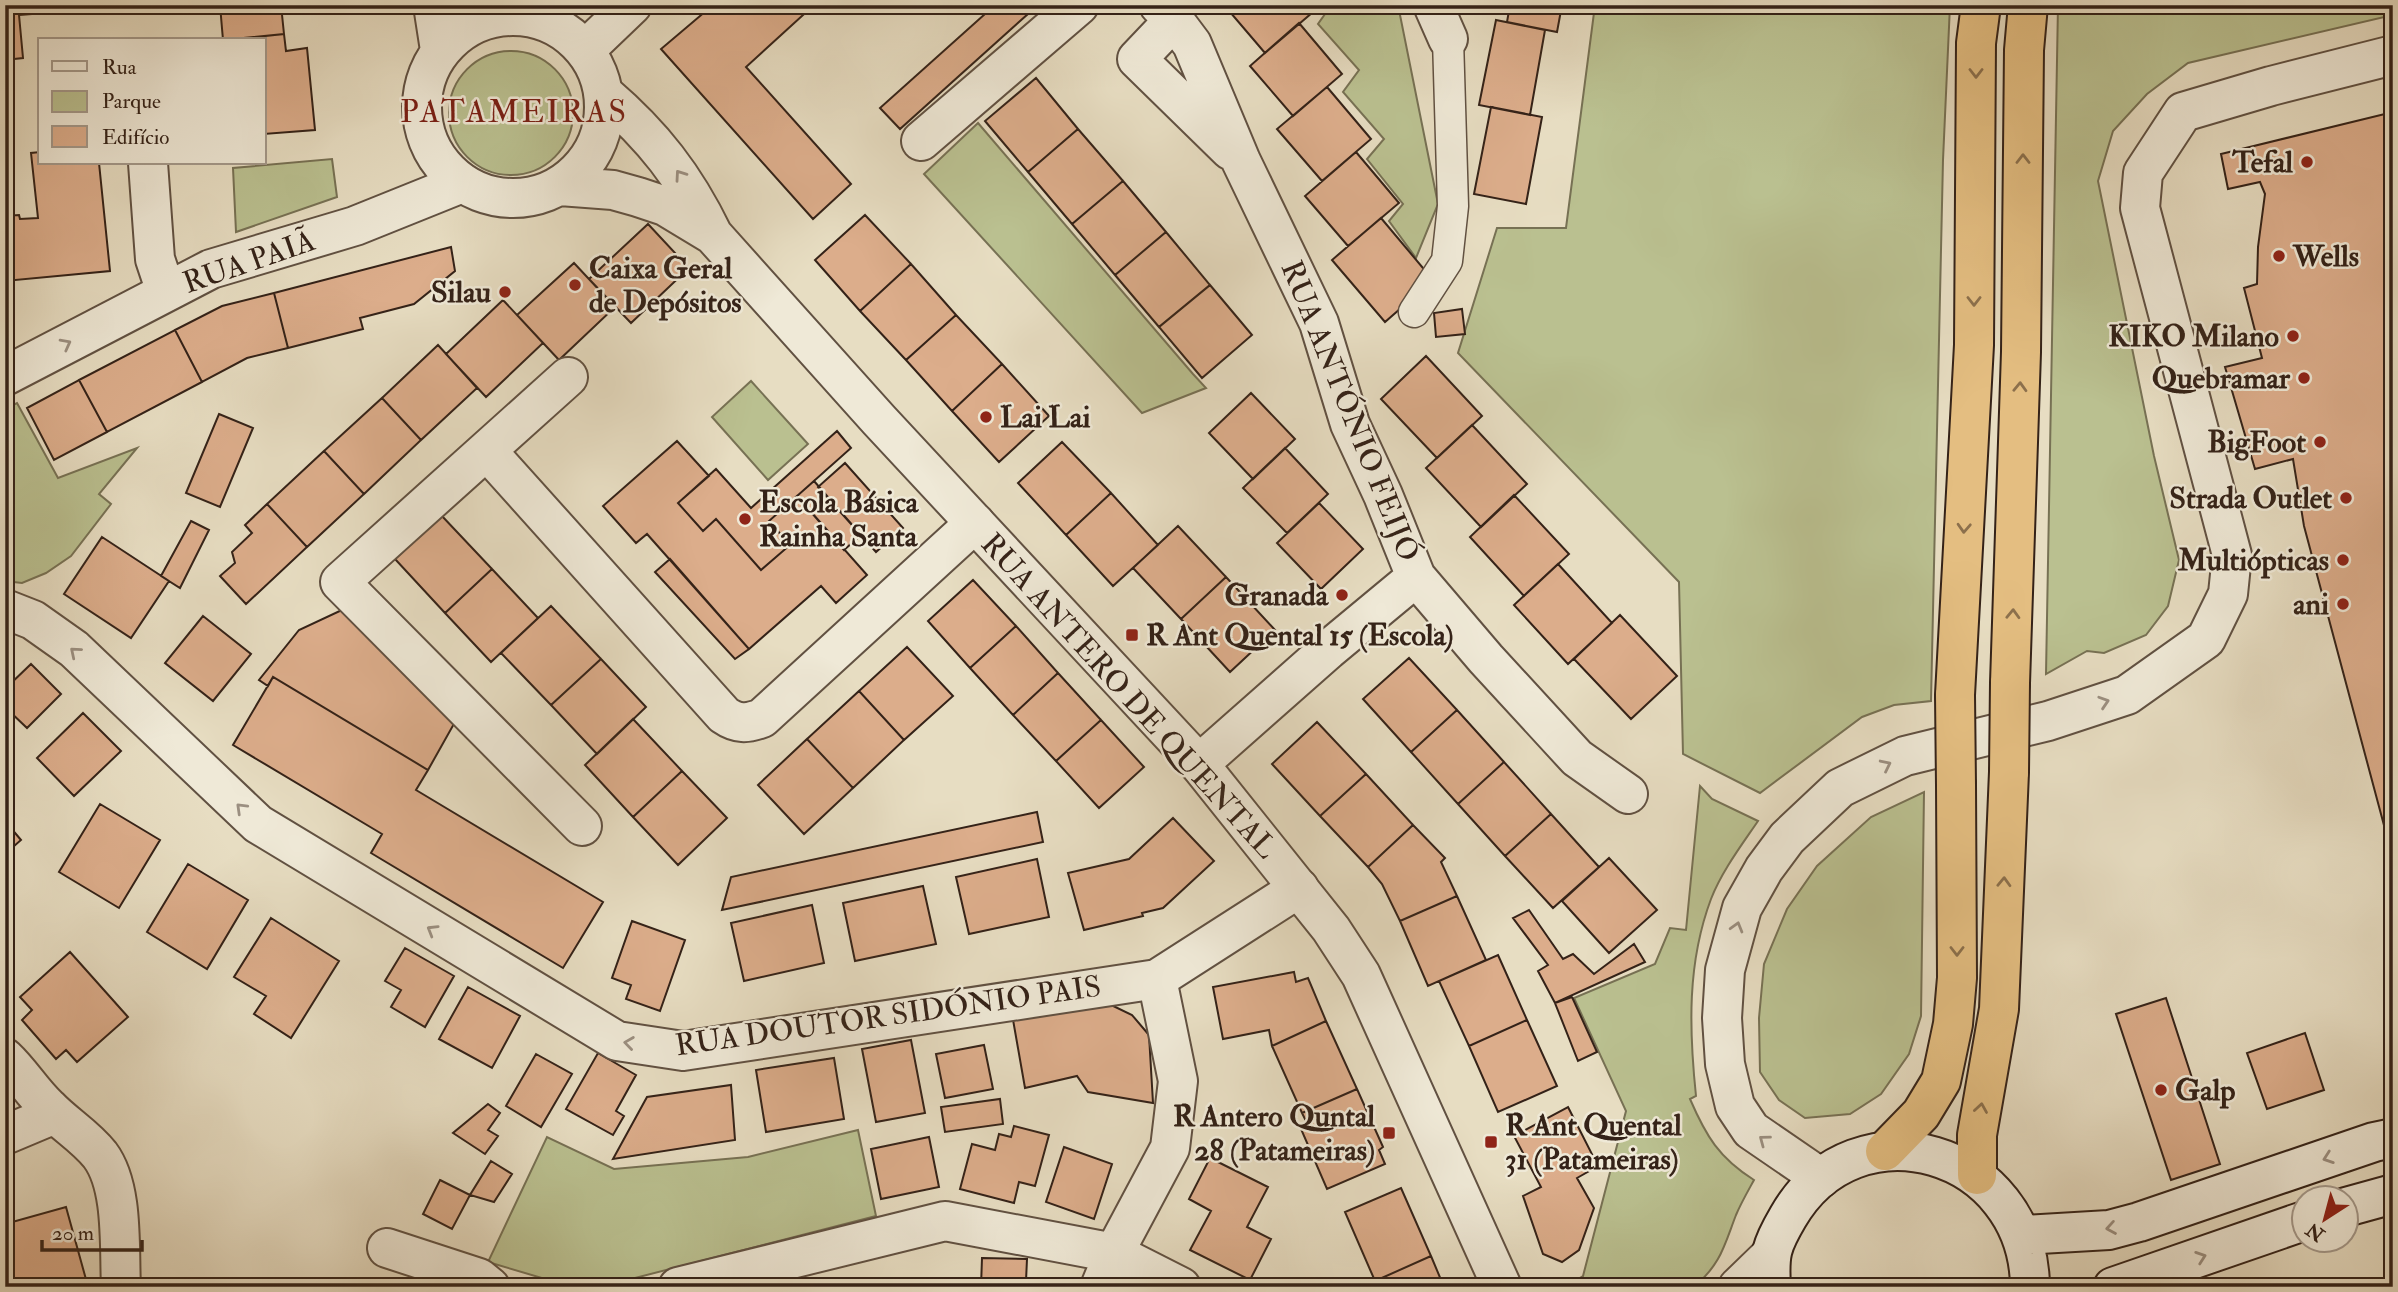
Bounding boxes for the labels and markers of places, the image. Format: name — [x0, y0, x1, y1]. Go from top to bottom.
place label: Tefal — [2231, 144, 2293, 181]
marker: Tefal — [2299, 154, 2315, 170]
place label: Wells — [2292, 238, 2359, 275]
marker: Wells — [2271, 248, 2287, 264]
place label: Caixa Geral de Depósitos — [589, 250, 742, 321]
place label: Silau — [431, 274, 491, 311]
marker: Caixa Geral de Depósitos — [567, 277, 583, 293]
marker: Silau — [497, 284, 513, 300]
place label: KIKO Milano — [2108, 318, 2279, 355]
marker: KIKO Milano — [2285, 328, 2301, 344]
place label: Quebramar — [2152, 360, 2291, 397]
marker: Quebramar — [2296, 370, 2312, 386]
place label: Lai Lai — [1000, 399, 1090, 436]
marker: Lai Lai — [978, 409, 994, 425]
place label: BigFoot — [2207, 424, 2306, 461]
marker: BigFoot — [2312, 434, 2328, 450]
place label: Strada Outlet — [2169, 480, 2332, 517]
place label: Escola Básica Rainha Santa — [759, 484, 920, 555]
marker: Strada Outlet — [2338, 490, 2354, 506]
marker: Escola Básica Rainha Santa — [737, 511, 753, 527]
place label: Multiópticas — [2177, 542, 2329, 579]
marker: Multiópticas — [2335, 552, 2351, 568]
place label: Granada — [1224, 577, 1330, 614]
place label: ani — [2293, 586, 2329, 623]
marker: Granada — [1334, 587, 1350, 603]
marker: ani — [2335, 596, 2351, 612]
place label: R Ant Quental 15 (Escola) — [1146, 617, 1454, 654]
marker: R Ant Quental 15 (Escola) — [1124, 627, 1140, 643]
place label: Galp — [2175, 1072, 2235, 1109]
marker: Galp — [2153, 1082, 2169, 1098]
place label: R Antero Quntal 28 (Patameiras) — [1173, 1098, 1375, 1169]
place label: R Ant Quental 31 (Patameiras) — [1505, 1107, 1682, 1178]
marker: R Antero Quntal 28 (Patameiras) — [1381, 1125, 1397, 1141]
marker: R Ant Quental 31 (Patameiras) — [1483, 1134, 1499, 1150]

